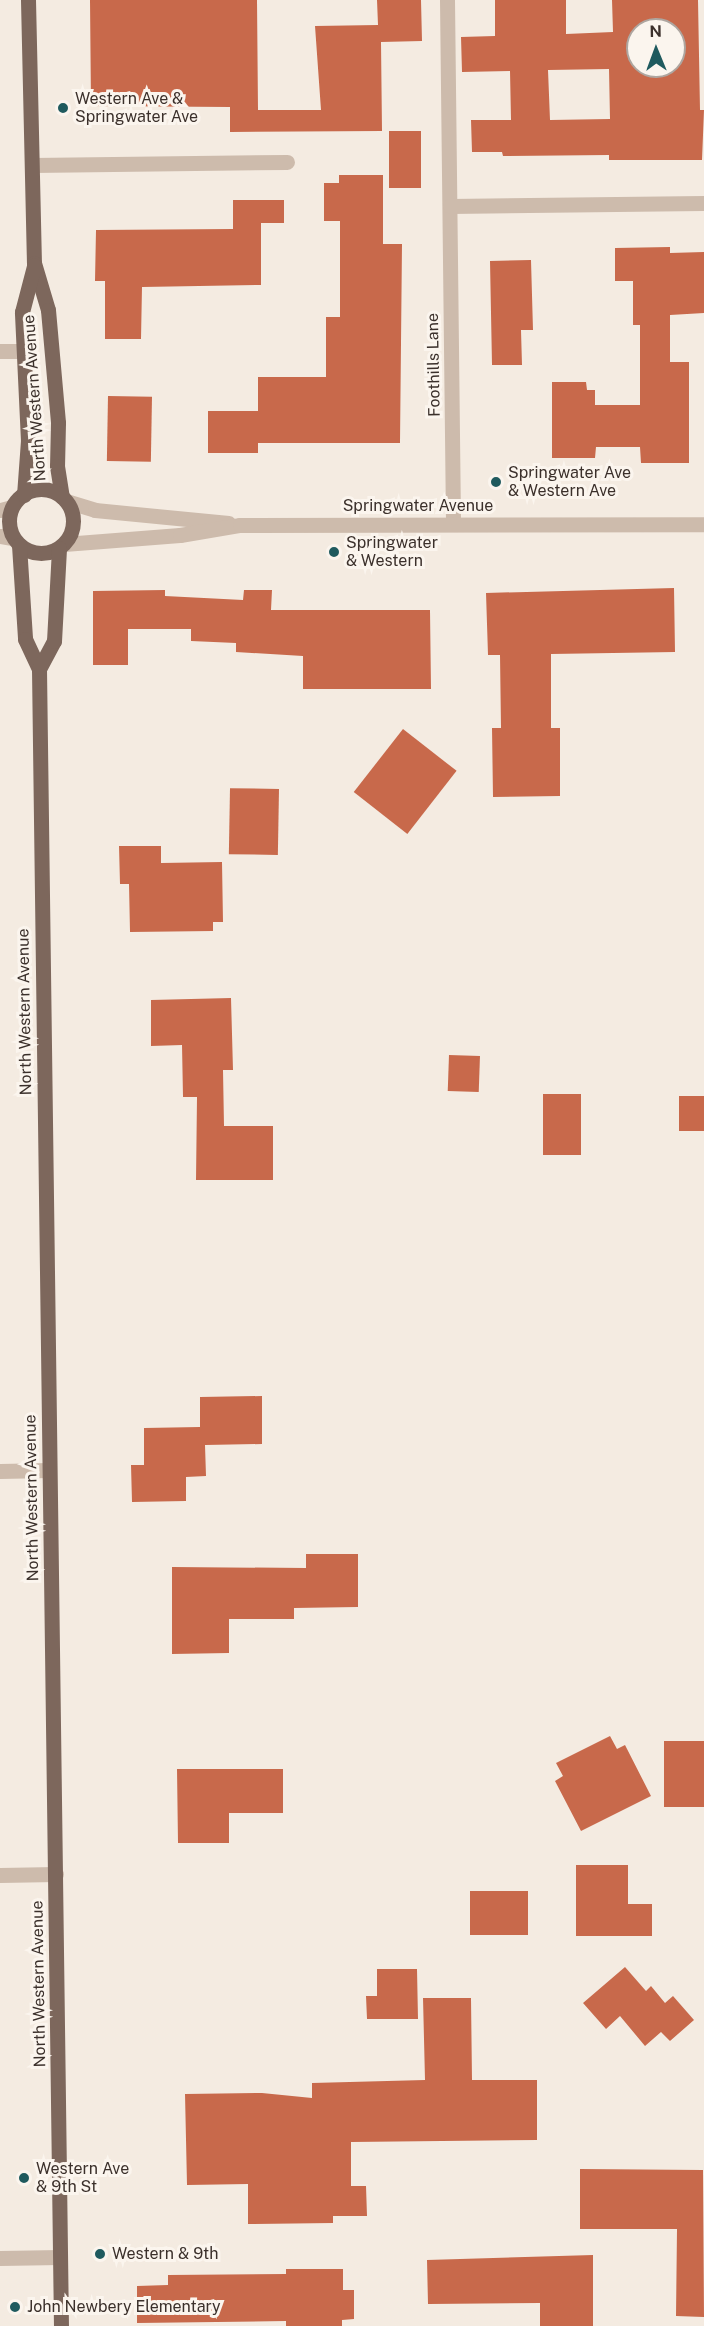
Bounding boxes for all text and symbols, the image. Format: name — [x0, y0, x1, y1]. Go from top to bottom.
north arrow — [626, 18, 686, 78]
text: N — [649, 22, 662, 41]
place label: Western Ave & Springwater Ave — [75, 89, 198, 127]
marker: Western Ave & Springwater Ave — [56, 101, 70, 115]
street label: Foothills Lane — [423, 313, 445, 417]
street label: North Western Avenue — [20, 314, 50, 482]
place label: Springwater Ave & Western Ave — [508, 463, 631, 501]
marker: Springwater Ave & Western Ave — [489, 475, 503, 489]
street label: Springwater Avenue — [343, 496, 493, 516]
place label: Springwater & Western — [346, 533, 438, 571]
marker: Springwater & Western — [327, 545, 341, 559]
street label: North Western Avenue — [14, 928, 36, 1096]
street label: North Western Avenue — [21, 1414, 43, 1582]
street label: North Western Avenue — [28, 1900, 50, 2068]
place label: Western Ave & 9th St — [36, 2159, 129, 2197]
marker: Western Ave & 9th St — [17, 2171, 31, 2185]
place label: Western & 9th — [112, 2244, 219, 2264]
marker: Western & 9th — [93, 2247, 107, 2261]
place label: John Newbery Elementary — [27, 2297, 221, 2317]
marker: John Newbery Elementary — [8, 2300, 22, 2314]

